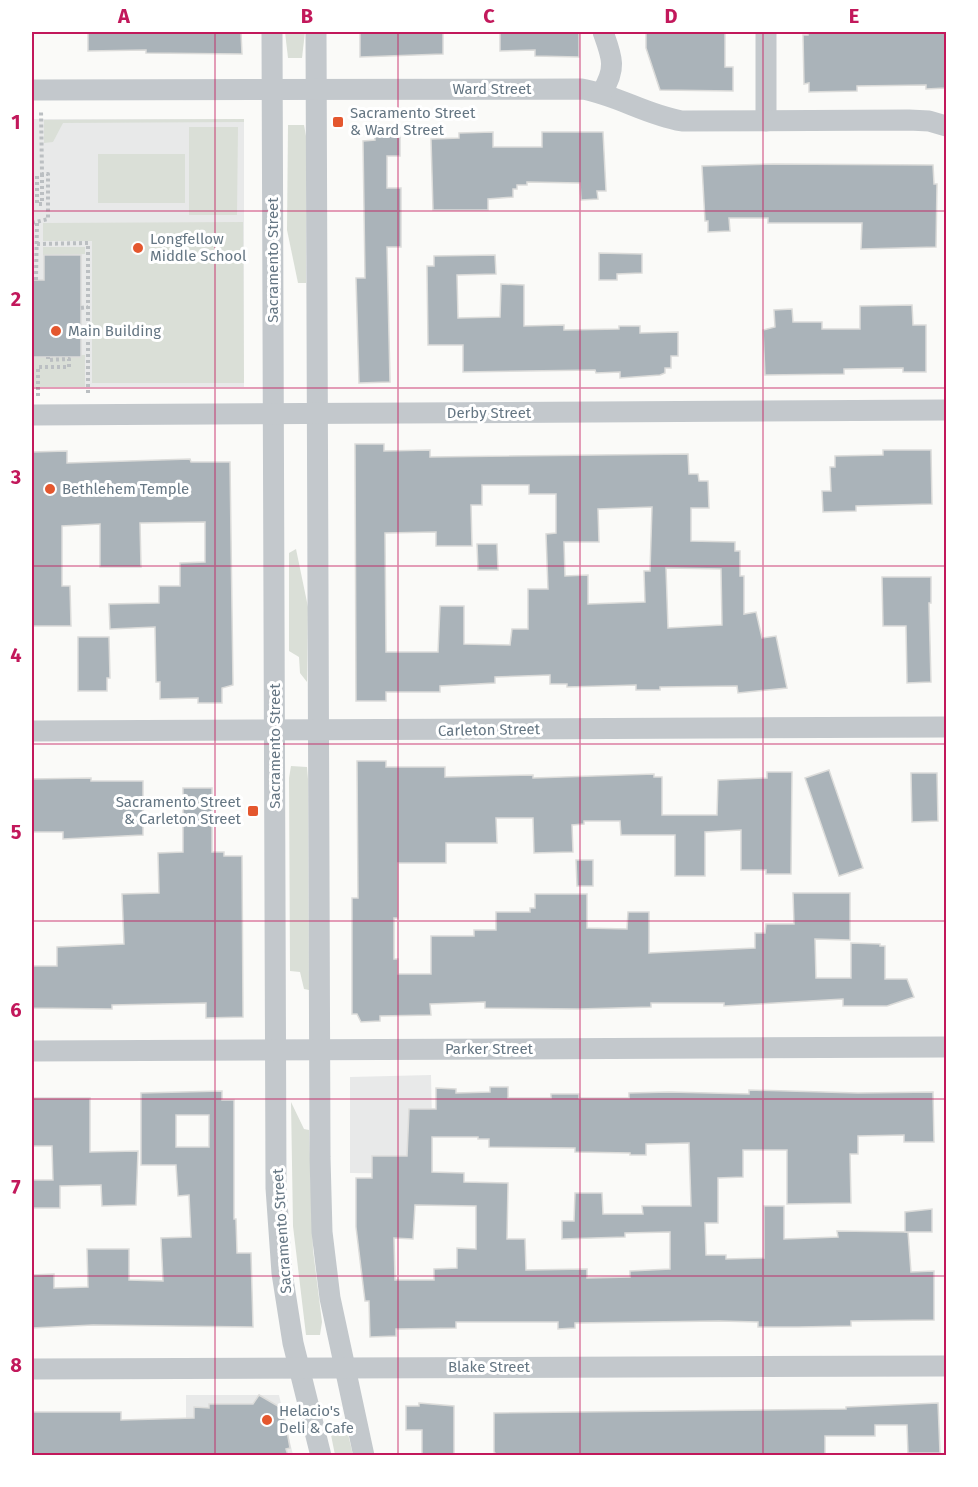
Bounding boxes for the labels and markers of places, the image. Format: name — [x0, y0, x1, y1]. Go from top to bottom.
place label: Sacramento Street & Ward Street — [350, 104, 476, 139]
marker: Sacramento Street & Ward Street — [331, 115, 345, 129]
place label: Longfellow Middle School — [150, 230, 247, 265]
marker: Longfellow Middle School — [131, 241, 145, 255]
place label: Main Building — [68, 322, 161, 340]
marker: Main Building — [49, 324, 63, 338]
place label: Bethlehem Temple — [62, 480, 189, 498]
marker: Bethlehem Temple — [43, 482, 57, 496]
place label: Sacramento Street & Carleton Street — [116, 793, 242, 828]
marker: Sacramento Street & Carleton Street — [246, 804, 260, 818]
place label: Helacio's Deli & Cafe — [279, 1402, 354, 1437]
marker: Helacio's Deli & Cafe — [260, 1413, 274, 1427]

